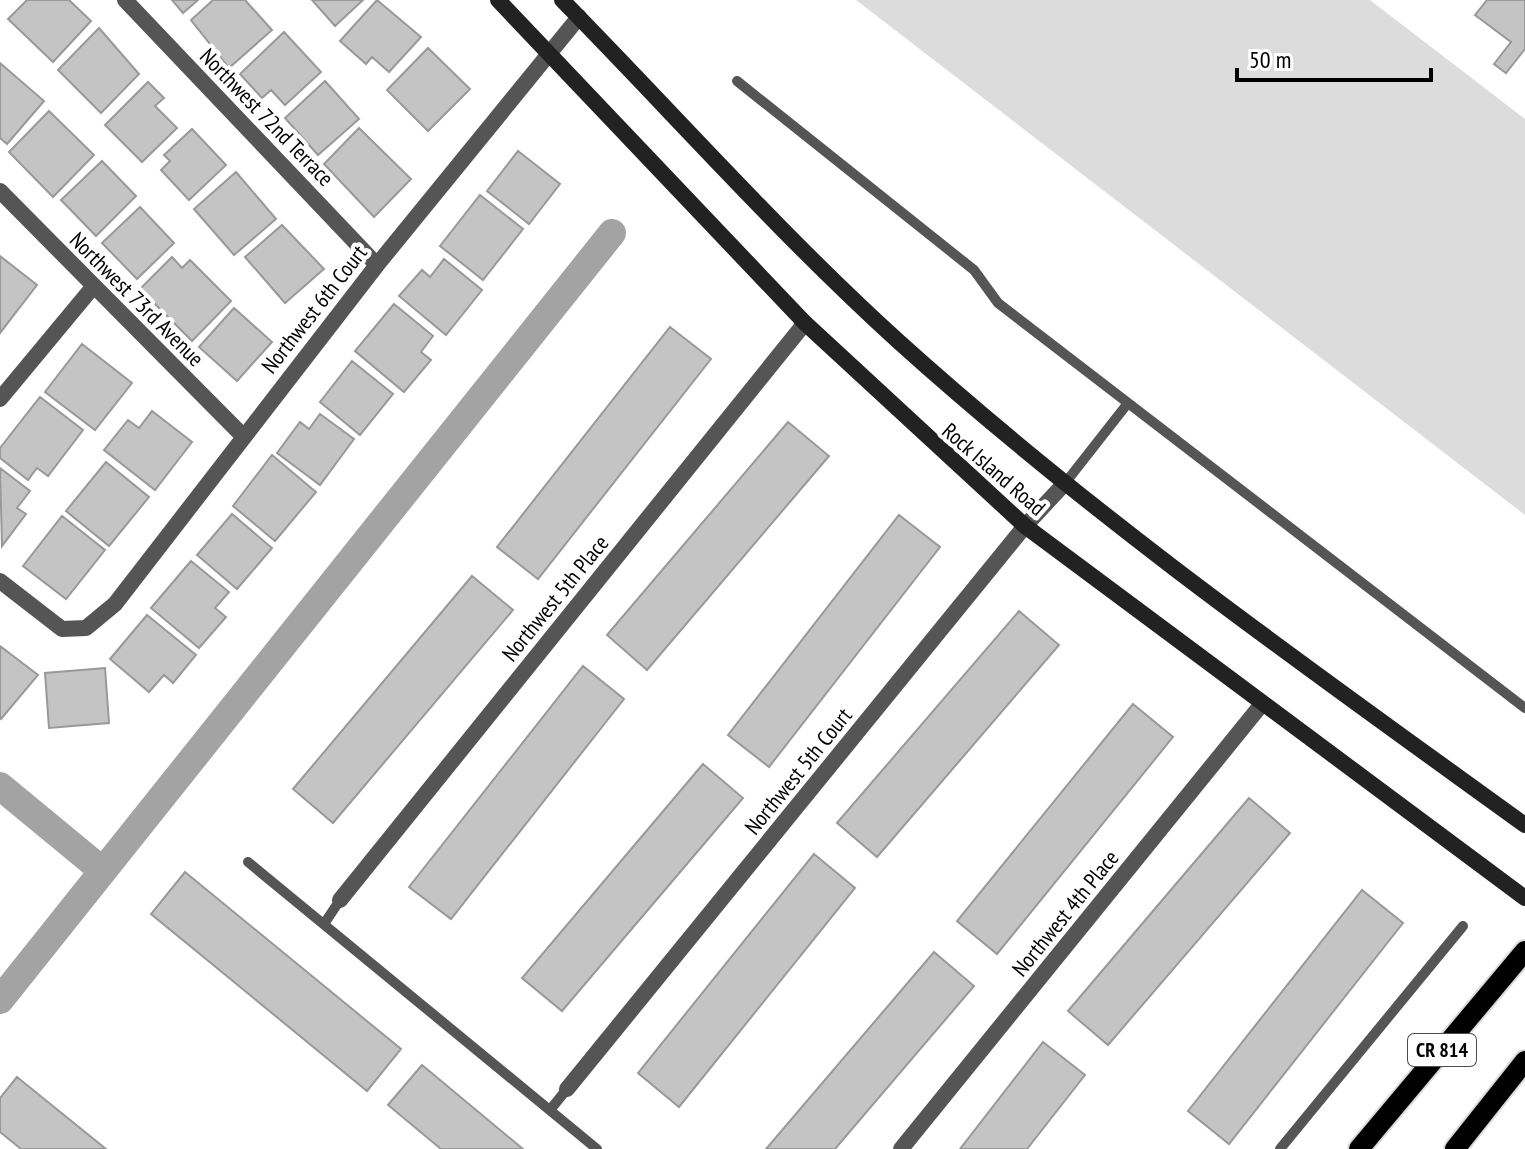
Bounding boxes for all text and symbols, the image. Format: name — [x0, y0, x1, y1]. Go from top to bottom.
scale bar — [1237, 32, 1431, 82]
street label: Northwest 72nd Terrace — [194, 42, 340, 192]
text: 50 m — [1249, 44, 1291, 75]
street label: Northwest 73rd Avenue — [64, 226, 210, 372]
street label: Northwest 6th Court — [255, 239, 373, 379]
street label: Rock Island Road — [937, 417, 1051, 521]
street label: Northwest 5th Place — [496, 529, 614, 667]
street label: Northwest 5th Court — [738, 702, 858, 840]
street label: Northwest 4th Place — [1006, 844, 1124, 982]
road number: CR 814 — [1408, 1034, 1476, 1066]

